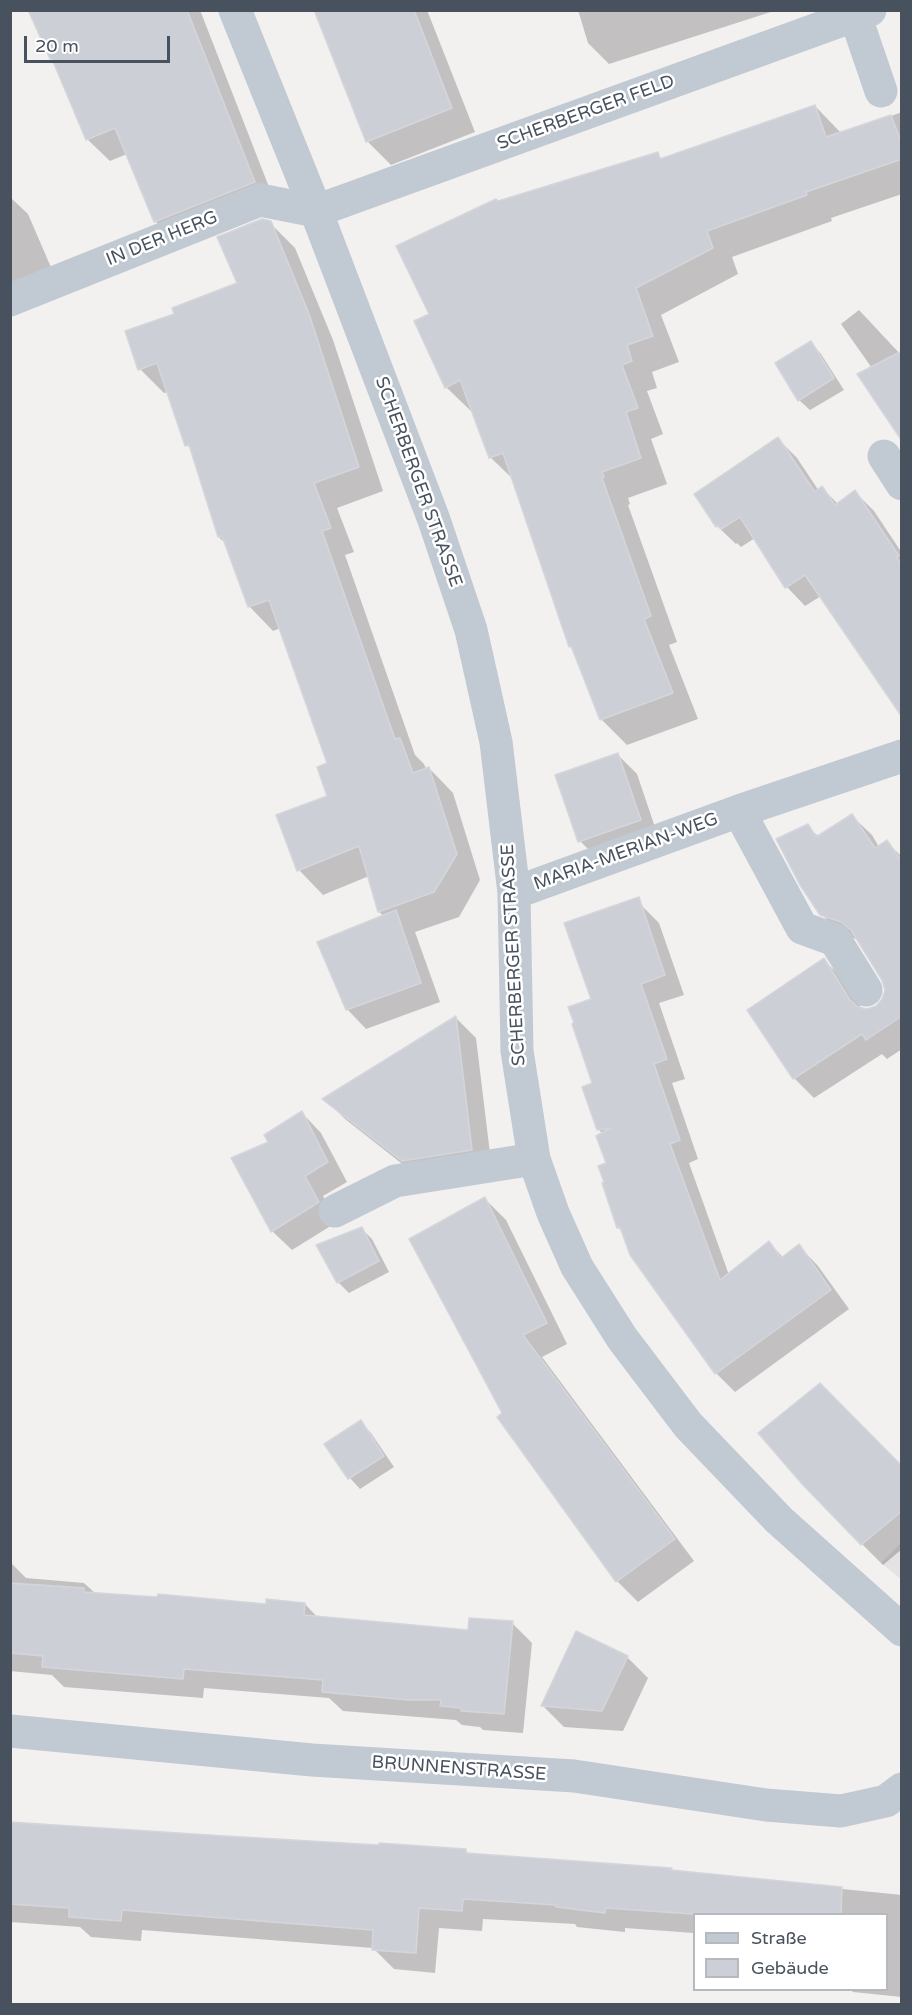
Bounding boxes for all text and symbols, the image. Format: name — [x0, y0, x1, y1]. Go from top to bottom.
scale bar — [27, 24, 172, 62]
text: 20 m — [35, 35, 79, 57]
street label: SCHERBERGER FELD — [494, 71, 678, 155]
street label: IN DER HERG — [103, 207, 221, 271]
street label: SCHERBERGER STRASSE — [370, 374, 466, 590]
street label: MARIA-MERIAN-WEG — [531, 809, 721, 895]
street label: SCHERBERGER STRASSE — [497, 844, 531, 1066]
street label: BRUNNENSTRASSE — [371, 1752, 547, 1786]
legend — [693, 1913, 888, 1991]
text: Straße — [751, 1927, 807, 1949]
text: Gebäude — [751, 1957, 829, 1979]

